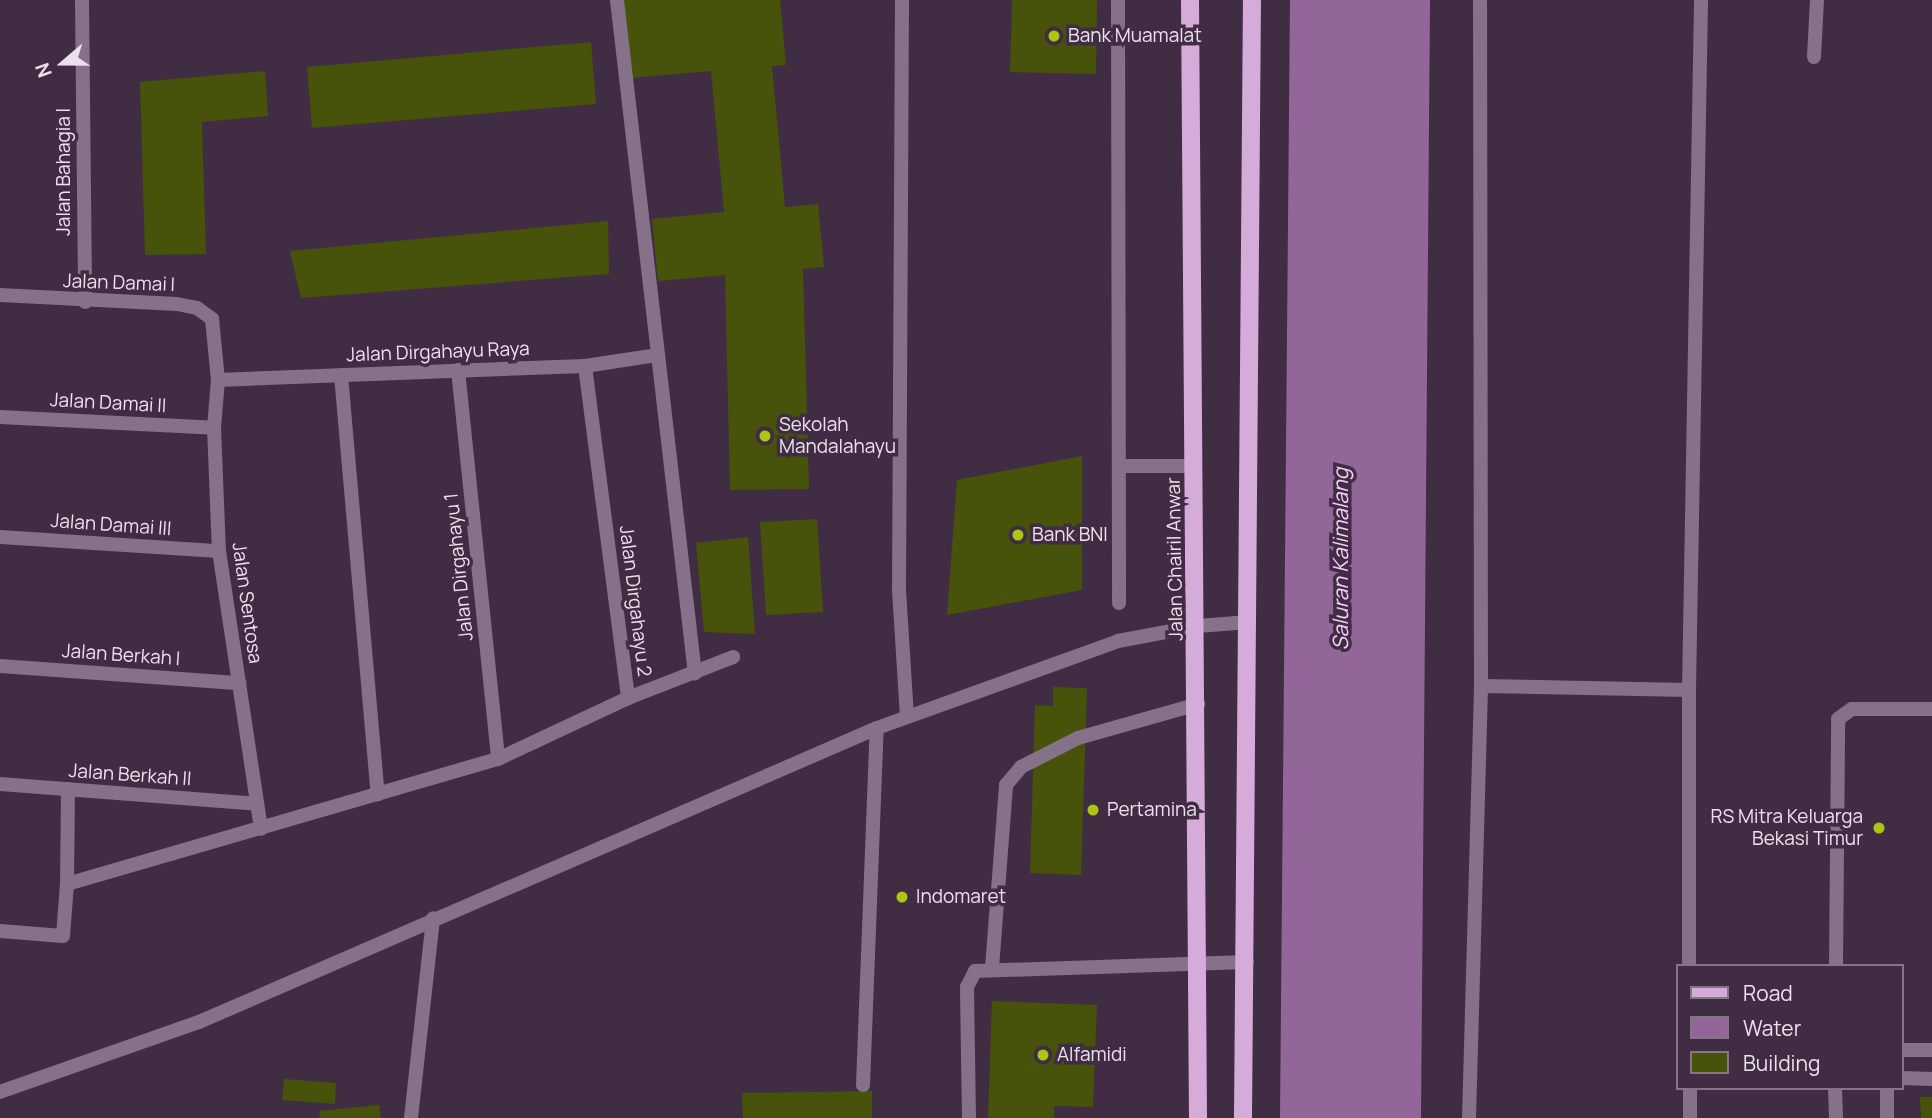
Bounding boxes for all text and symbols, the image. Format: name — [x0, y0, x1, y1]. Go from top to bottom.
place label: Bank Muamalat — [1068, 25, 1202, 47]
north arrow — [28, 28, 98, 98]
marker: Bank Muamalat — [1046, 28, 1062, 44]
text: N — [29, 59, 58, 81]
street label: Jalan Bahagia I — [53, 108, 75, 236]
street label: Jalan Damai I — [63, 270, 175, 296]
street label: Jalan Dirgahayu Raya — [346, 337, 530, 367]
street label: Jalan Damai II — [49, 389, 167, 417]
place label: Sekolah Mandalahayu — [779, 414, 896, 458]
marker: Sekolah Mandalahayu — [757, 428, 773, 444]
water label: Saluran Kalimalang — [1327, 468, 1353, 650]
street label: Jalan Chairil Anwar — [1162, 477, 1188, 641]
street label: Jalan Dirgahayu 1 — [440, 492, 478, 642]
street label: Jalan Damai III — [50, 509, 172, 541]
street label: Jalan Dirgahayu 2 — [614, 524, 656, 678]
place label: Bank BNI — [1032, 524, 1108, 546]
marker: Bank BNI — [1010, 527, 1026, 543]
street label: Jalan Sentosa — [227, 541, 267, 665]
street label: Jalan Berkah I — [61, 639, 181, 671]
street label: Jalan Berkah II — [68, 759, 192, 791]
place label: Pertamina — [1107, 799, 1197, 821]
marker: Pertamina — [1085, 802, 1101, 818]
place label: RS Mitra Keluarga Bekasi Timur — [1710, 806, 1863, 850]
marker: RS Mitra Keluarga Bekasi Timur — [1869, 818, 1889, 838]
place label: Indomaret — [916, 886, 1006, 908]
marker: Indomaret — [894, 889, 910, 905]
legend — [1676, 964, 1904, 1090]
text: Road — [1743, 979, 1793, 1007]
text: Water — [1743, 1014, 1801, 1042]
place label: Alfamidi — [1057, 1044, 1127, 1066]
marker: Alfamidi — [1035, 1047, 1051, 1063]
text: Building — [1743, 1049, 1820, 1077]

